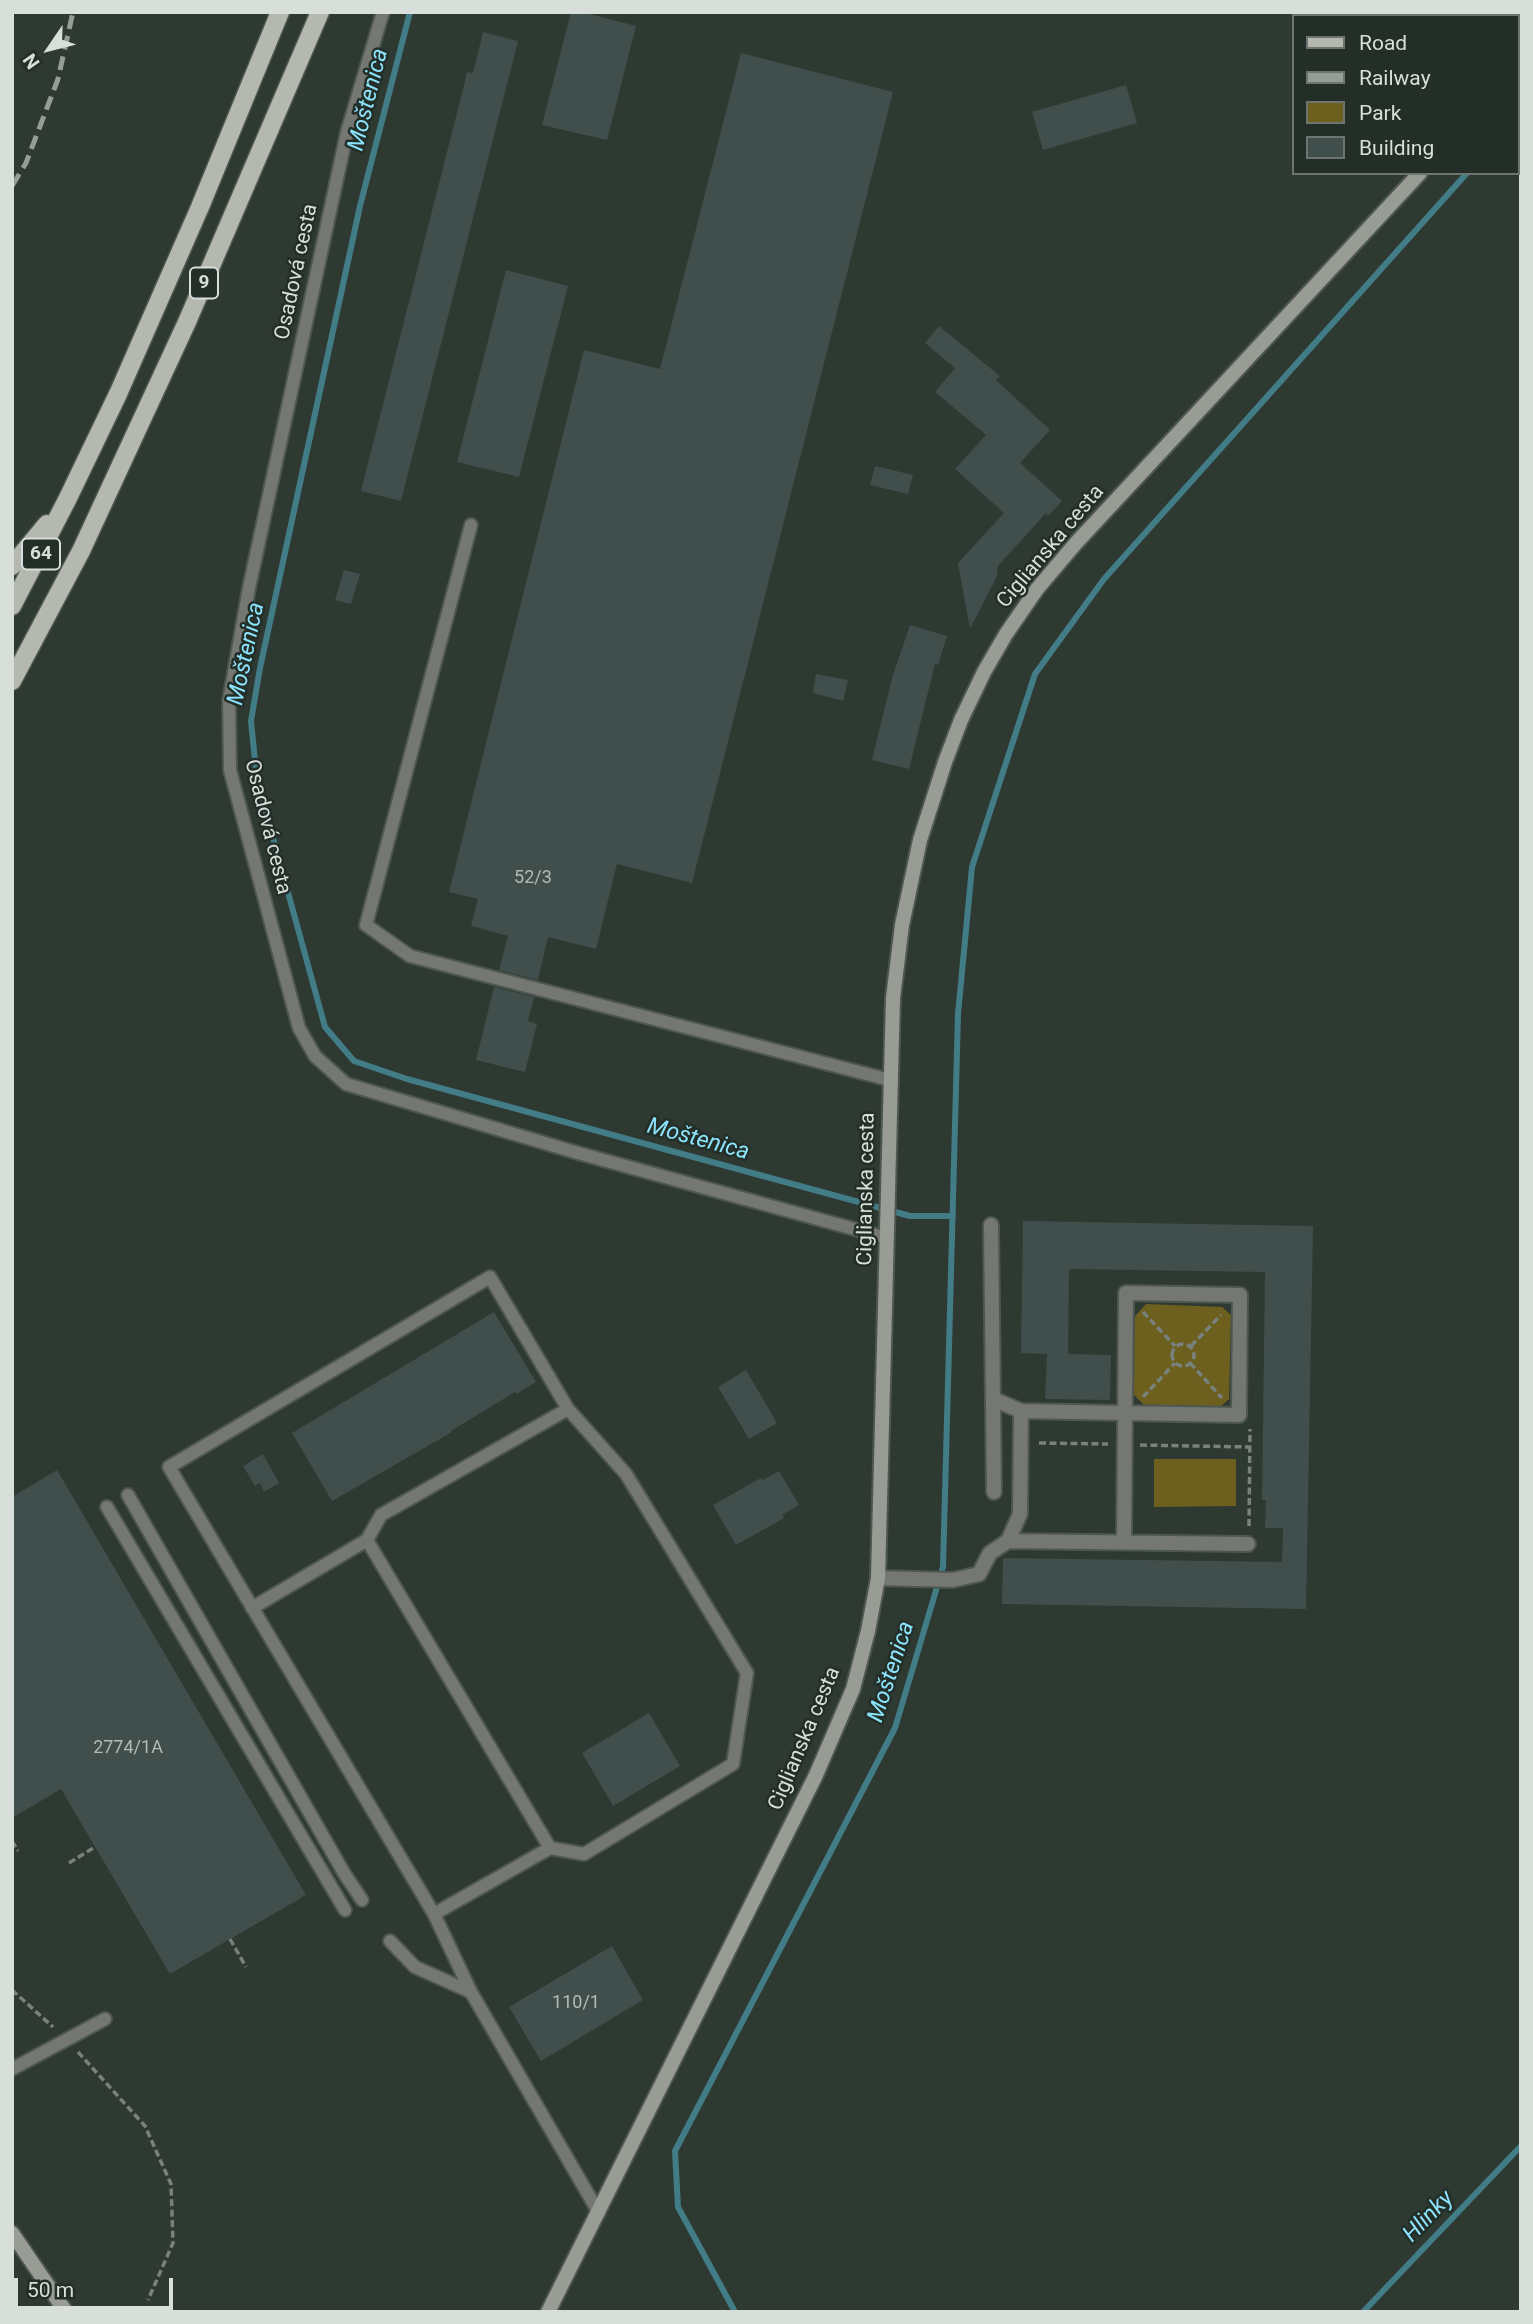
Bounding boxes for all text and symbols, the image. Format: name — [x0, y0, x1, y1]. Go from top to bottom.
north arrow — [14, 14, 84, 84]
legend — [1292, 14, 1519, 175]
text: Road — [1359, 31, 1407, 55]
water label: Moštenica — [343, 46, 395, 154]
text: N — [18, 49, 45, 73]
text: Railway — [1359, 66, 1431, 90]
text: Park — [1359, 101, 1401, 125]
text: Building — [1359, 136, 1434, 160]
street label: Osadová cesta — [270, 202, 324, 342]
road number: 9 — [190, 268, 218, 298]
street label: Ciglianska cesta — [992, 480, 1110, 614]
road number: 64 — [22, 538, 60, 569]
water label: Moštenica — [223, 600, 271, 708]
street label: Osadová cesta — [238, 757, 296, 897]
house number: 52/3 — [514, 867, 552, 889]
street label: Ciglianska cesta — [853, 1112, 881, 1266]
water label: Moštenica — [644, 1113, 752, 1167]
water label: Moštenica — [863, 1618, 921, 1726]
street label: Ciglianska cesta — [763, 1664, 847, 1814]
house number: 2774/1A — [93, 1737, 163, 1759]
house number: 110/1 — [552, 1992, 600, 2014]
water label: Hlinky — [1398, 2185, 1460, 2249]
scale bar — [18, 2264, 177, 2308]
text: 50 m — [27, 2278, 74, 2302]

